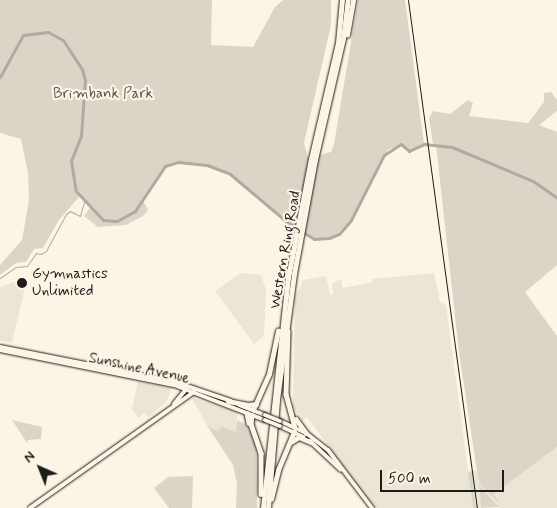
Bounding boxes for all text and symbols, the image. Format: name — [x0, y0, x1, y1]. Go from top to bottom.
park label: Brimbank Park — [53, 86, 153, 104]
street label: Western Ring Road — [267, 190, 305, 310]
place label: Gymnastics Unlimited — [32, 265, 108, 300]
marker: Gymnastics Unlimited — [16, 277, 28, 289]
street label: Sunshine Avenue — [86, 349, 192, 389]
north arrow — [15, 443, 65, 493]
text: N — [20, 448, 39, 467]
scale bar — [382, 460, 506, 492]
text: 500 m — [388, 469, 431, 489]

